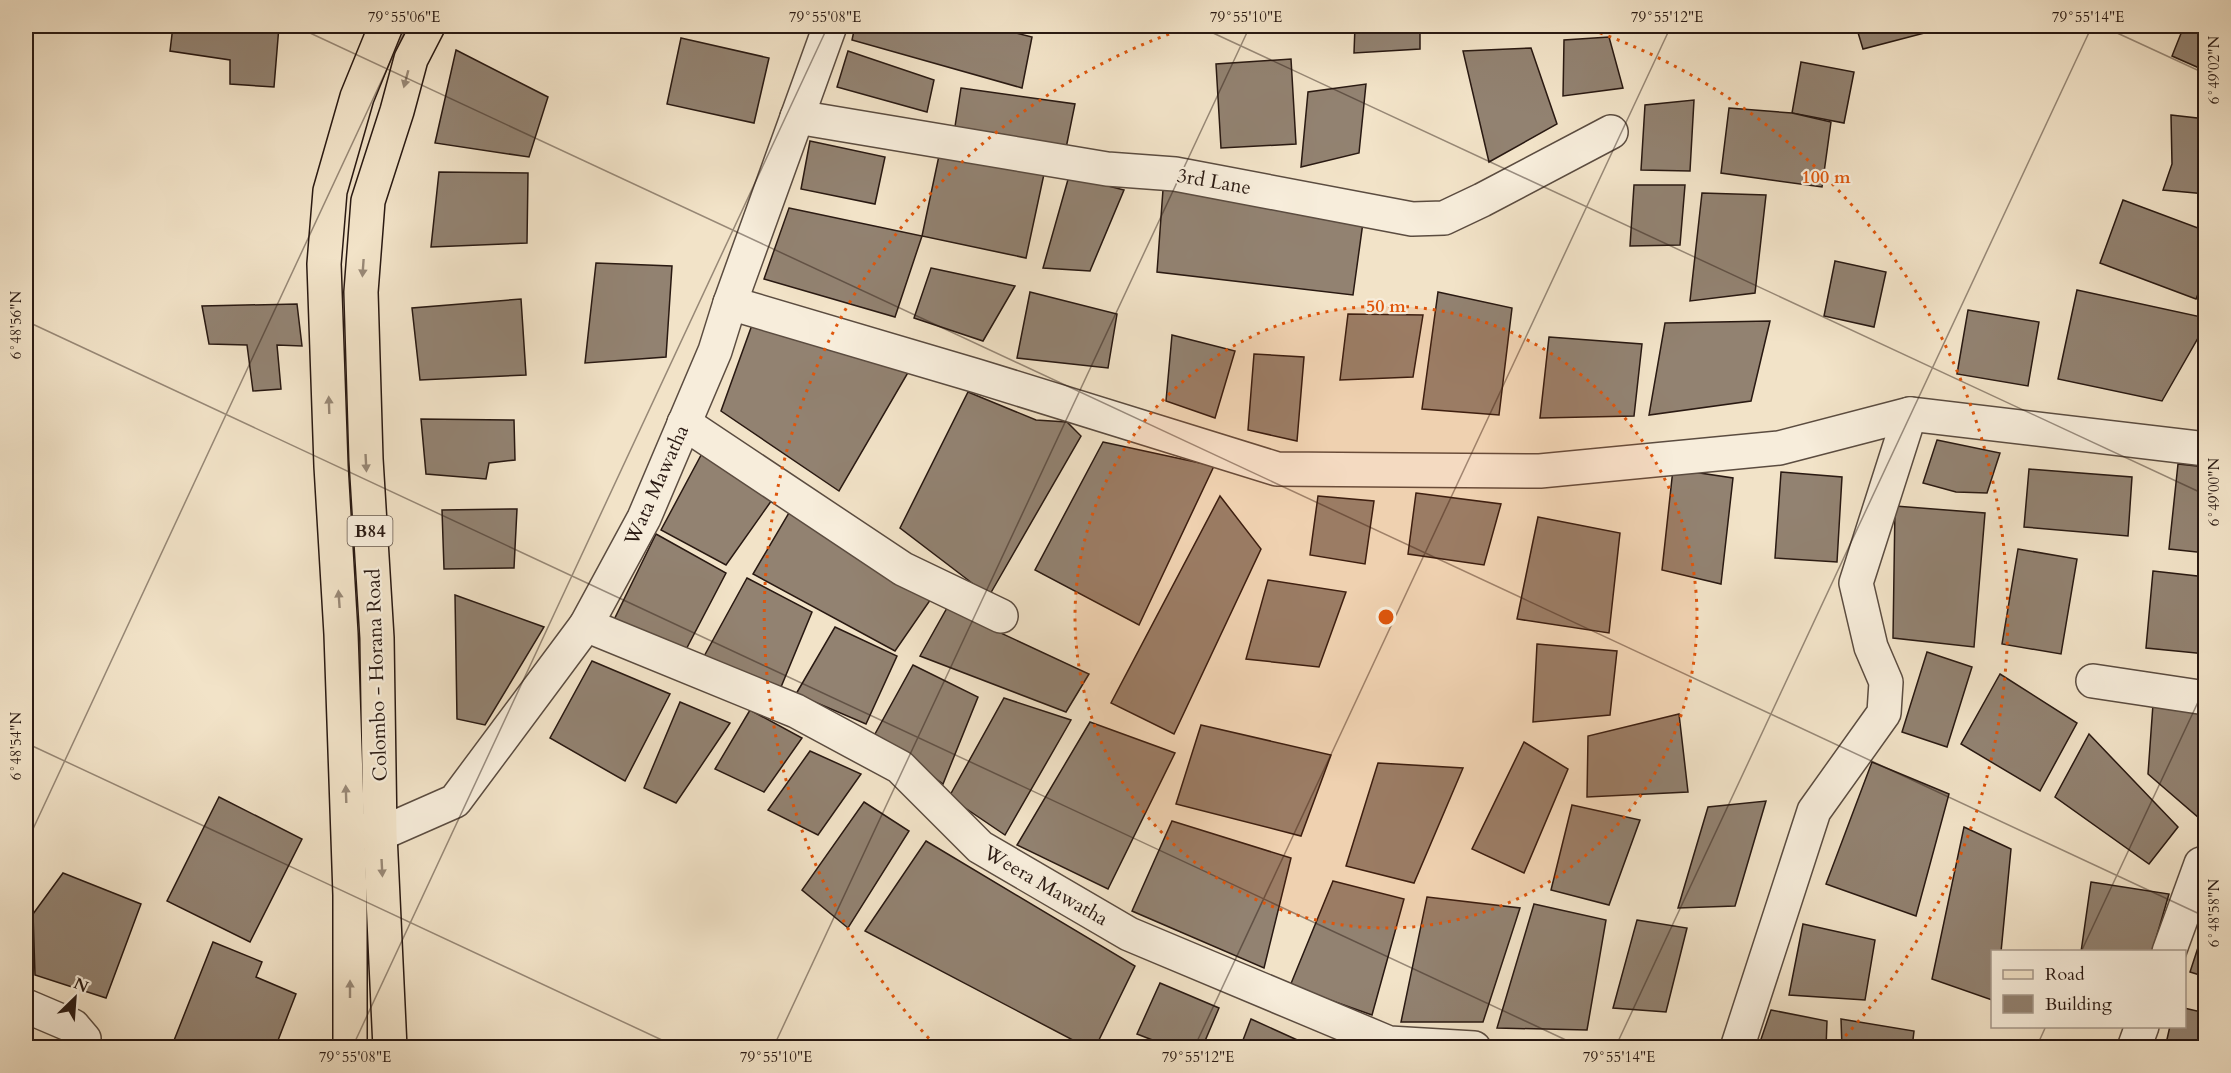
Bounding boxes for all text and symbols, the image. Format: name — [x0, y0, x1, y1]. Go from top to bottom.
text: 79°55'06"E — [368, 7, 440, 27]
text: 79°55'08"E — [789, 7, 861, 27]
text: 79°55'10"E — [1210, 7, 1282, 27]
text: 79°55'12"E — [1631, 7, 1703, 27]
text: 79°55'14"E — [2052, 7, 2124, 27]
text: 6°49'02"N — [2204, 36, 2224, 104]
one-way arrow — [400, 70, 410, 88]
street label: 3rd Lane — [1175, 162, 1253, 201]
text: 100 m — [1801, 165, 1851, 190]
one-way arrow — [358, 259, 367, 278]
text: 6°48'56"N — [6, 291, 26, 359]
text: 50 m — [1366, 294, 1406, 319]
one-way arrow — [324, 395, 333, 414]
street label: Wata Mawatha — [617, 420, 695, 551]
one-way arrow — [362, 453, 371, 472]
text: 6°49'00"N — [2204, 458, 2224, 526]
road number: B84 — [348, 516, 392, 546]
street label: Colombo - Horana Road — [359, 568, 394, 782]
one-way arrow — [335, 590, 344, 609]
centre of rings — [1376, 607, 1396, 627]
text: 6°48'54"N — [6, 712, 26, 780]
one-way arrow — [341, 785, 350, 804]
street label: Weera Mawatha — [978, 838, 1113, 932]
one-way arrow — [377, 858, 386, 877]
text: 6°48'58"N — [2204, 879, 2224, 947]
legend — [1991, 950, 2186, 1028]
text: Road — [2045, 962, 2085, 987]
north arrow — [45, 968, 105, 1028]
text: N — [70, 972, 92, 998]
one-way arrow — [345, 980, 355, 999]
text: Building — [2045, 992, 2113, 1017]
text: 79°55'08"E — [319, 1047, 391, 1067]
text: 79°55'10"E — [740, 1047, 812, 1067]
text: 79°55'12"E — [1162, 1047, 1234, 1067]
text: 79°55'14"E — [1583, 1047, 1655, 1067]

